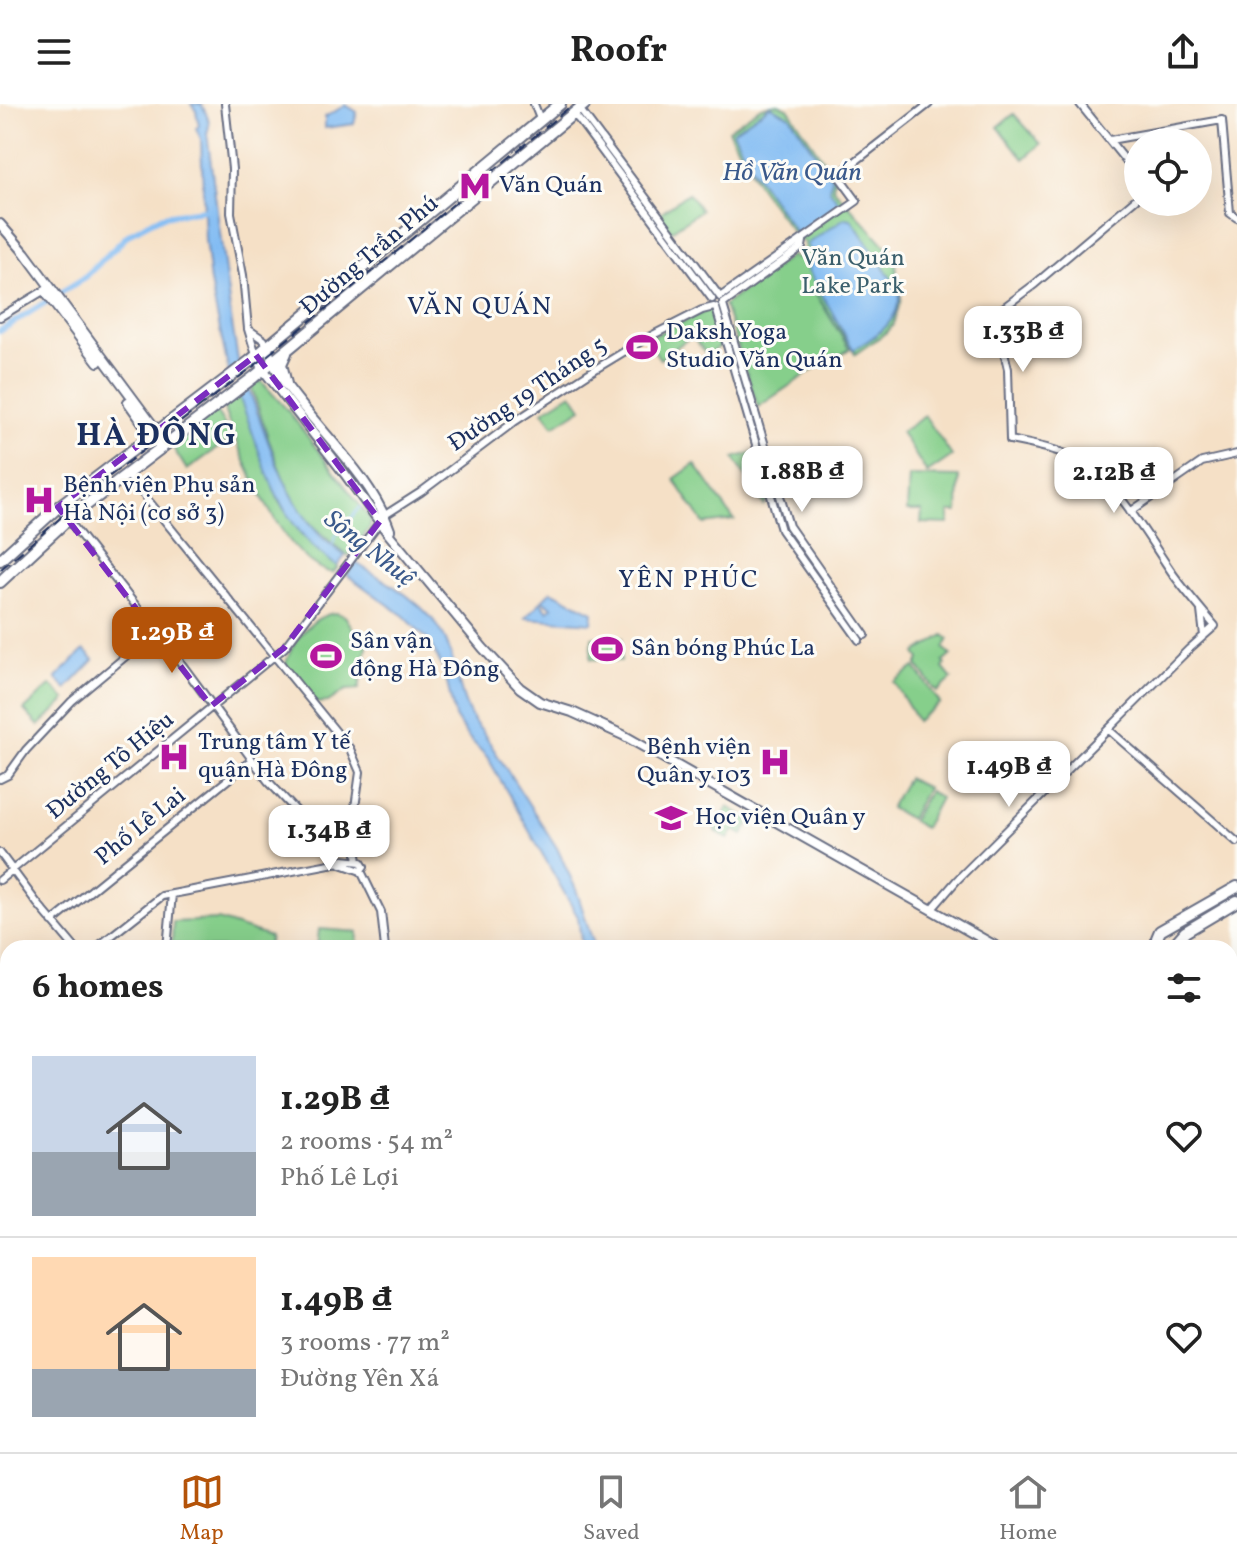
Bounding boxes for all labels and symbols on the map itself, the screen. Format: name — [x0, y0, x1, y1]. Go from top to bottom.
water label: Hồ Văn Quán — [722, 155, 862, 191]
metro station icon: Văn Quán — [458, 169, 492, 203]
place label: Văn Quán — [499, 169, 603, 203]
street label: Đường Trần Phú — [293, 188, 447, 324]
park label: Văn Quán Lake Park — [801, 242, 905, 304]
district label: VĂN QUÁN — [407, 289, 553, 325]
pin: 1.33B ₫ — [949, 306, 1097, 374]
place label: Daksh Yoga Studio Văn Quán — [666, 316, 843, 378]
street label: Đường 19 Tháng 5 — [442, 329, 614, 461]
sports icon: Daksh Yoga Studio Văn Quán — [625, 330, 659, 364]
district label: HÀ ĐÔNG — [76, 415, 238, 459]
pin: 1.88B ₫ — [728, 446, 876, 514]
pin: 2.12B ₫ — [1040, 447, 1188, 515]
place label: Bệnh viện Phụ sản Hà Nội (cơ sở 3) — [63, 469, 256, 531]
hospital icon: Bệnh viện Phụ sản Hà Nội (cơ sở 3) — [22, 483, 56, 517]
water label: Sông Nhuệ — [316, 502, 423, 597]
district label: YÊN PHÚC — [618, 562, 760, 598]
pin: 1.29B ₫ — [98, 607, 246, 675]
place label: Sân vận động Hà Đông — [350, 625, 499, 687]
sports icon: Sân bóng Phúc La — [590, 632, 624, 666]
place label: Sân bóng Phúc La — [631, 632, 815, 666]
sports icon: Sân vận động Hà Đông — [309, 639, 343, 673]
street label: Đường Tô Hiệu — [40, 704, 182, 828]
place label: Trung tâm Y tế quận Hà Đông — [198, 726, 351, 788]
place label: Bệnh viện Quân y 103 — [637, 731, 751, 793]
hospital icon: Trung tâm Y tế quận Hà Đông — [157, 740, 191, 774]
pin: 1.49B ₫ — [935, 741, 1083, 809]
hospital icon: Bệnh viện Quân y 103 — [758, 745, 792, 779]
street label: Phố Lê Lai — [88, 780, 194, 874]
school or university icon: Học viện Quân y — [654, 801, 688, 835]
place label: Học viện Quân y — [695, 801, 865, 835]
pin: 1.34B ₫ — [255, 805, 403, 873]

